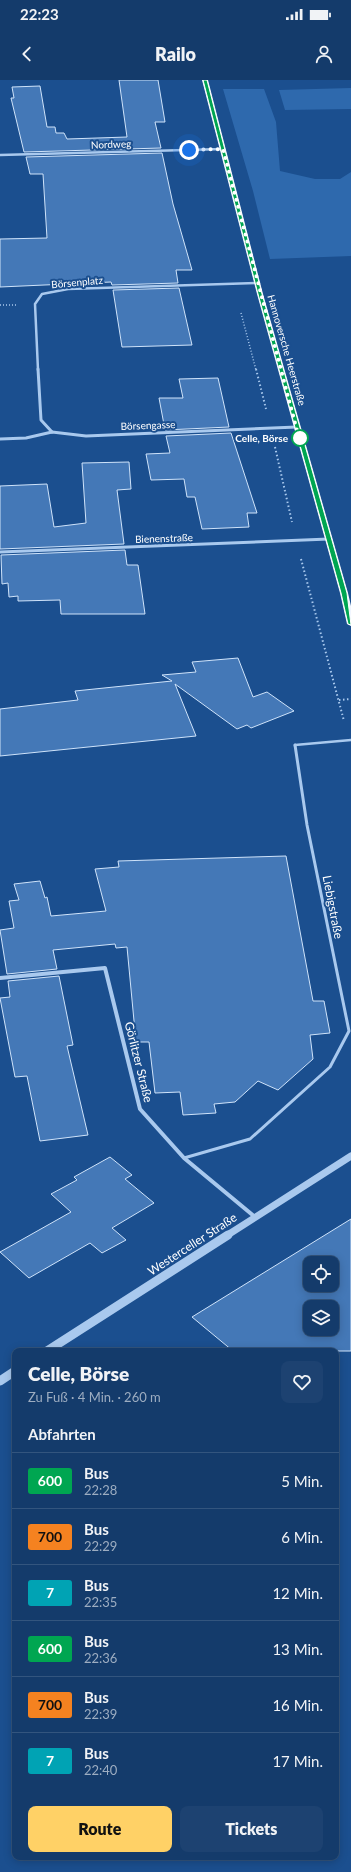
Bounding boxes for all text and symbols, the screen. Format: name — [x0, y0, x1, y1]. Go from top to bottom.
text: 22:23 — [20, 5, 59, 23]
icon: back — [16, 43, 38, 65]
text: Railo — [155, 43, 196, 65]
icon: person — [313, 43, 335, 65]
street label: Nordweg — [91, 137, 131, 151]
your location — [179, 140, 199, 160]
street label: Börsenplatz — [51, 274, 104, 290]
street label: Hannoversche Heerstraße — [265, 293, 309, 407]
street label: Börsengasse — [120, 418, 176, 432]
marker: Celle, Börse — [291, 429, 309, 447]
place label: Celle, Börse — [235, 432, 289, 444]
street label: Bienenstraße — [135, 531, 193, 545]
street label: Liebigstraße — [320, 874, 346, 940]
street label: Görlitzer Straße — [122, 1020, 156, 1104]
street label: Westerceller Straße — [145, 1210, 239, 1278]
map controls — [303, 1256, 339, 1336]
button: locate — [303, 1256, 339, 1292]
button: layers — [303, 1300, 339, 1336]
button: heart — [281, 1361, 323, 1403]
text: Celle, Börse — [28, 1362, 129, 1385]
text: Zu Fuß · 4 Min. · 260 m — [28, 1389, 161, 1405]
text: Abfahrten — [28, 1425, 96, 1443]
text: Bus — [84, 1464, 109, 1482]
text: 600 — [38, 1472, 62, 1489]
text: 5 Min. — [281, 1472, 323, 1490]
text: 22:28 — [84, 1482, 117, 1498]
text: Bus — [84, 1520, 109, 1538]
text: 700 — [38, 1528, 62, 1545]
text: 6 Min. — [281, 1528, 323, 1546]
text: 22:29 — [84, 1538, 117, 1554]
text: Bus — [84, 1576, 109, 1594]
text: 7 — [46, 1584, 54, 1601]
text: 12 Min. — [272, 1584, 323, 1602]
text: 22:35 — [84, 1594, 117, 1610]
text: Bus — [84, 1632, 109, 1650]
text: 600 — [38, 1640, 62, 1657]
text: 13 Min. — [272, 1640, 323, 1658]
text: 22:36 — [84, 1650, 117, 1666]
text: Bus — [84, 1688, 109, 1706]
text: 700 — [38, 1696, 62, 1713]
text: 16 Min. — [272, 1696, 323, 1714]
text: 22:39 — [84, 1706, 117, 1722]
text: Bus — [84, 1744, 109, 1762]
text: 7 — [46, 1752, 54, 1769]
text: 17 Min. — [272, 1752, 323, 1770]
text: 22:40 — [84, 1762, 117, 1778]
button: Route — [28, 1806, 172, 1852]
button: Tickets — [180, 1806, 323, 1852]

